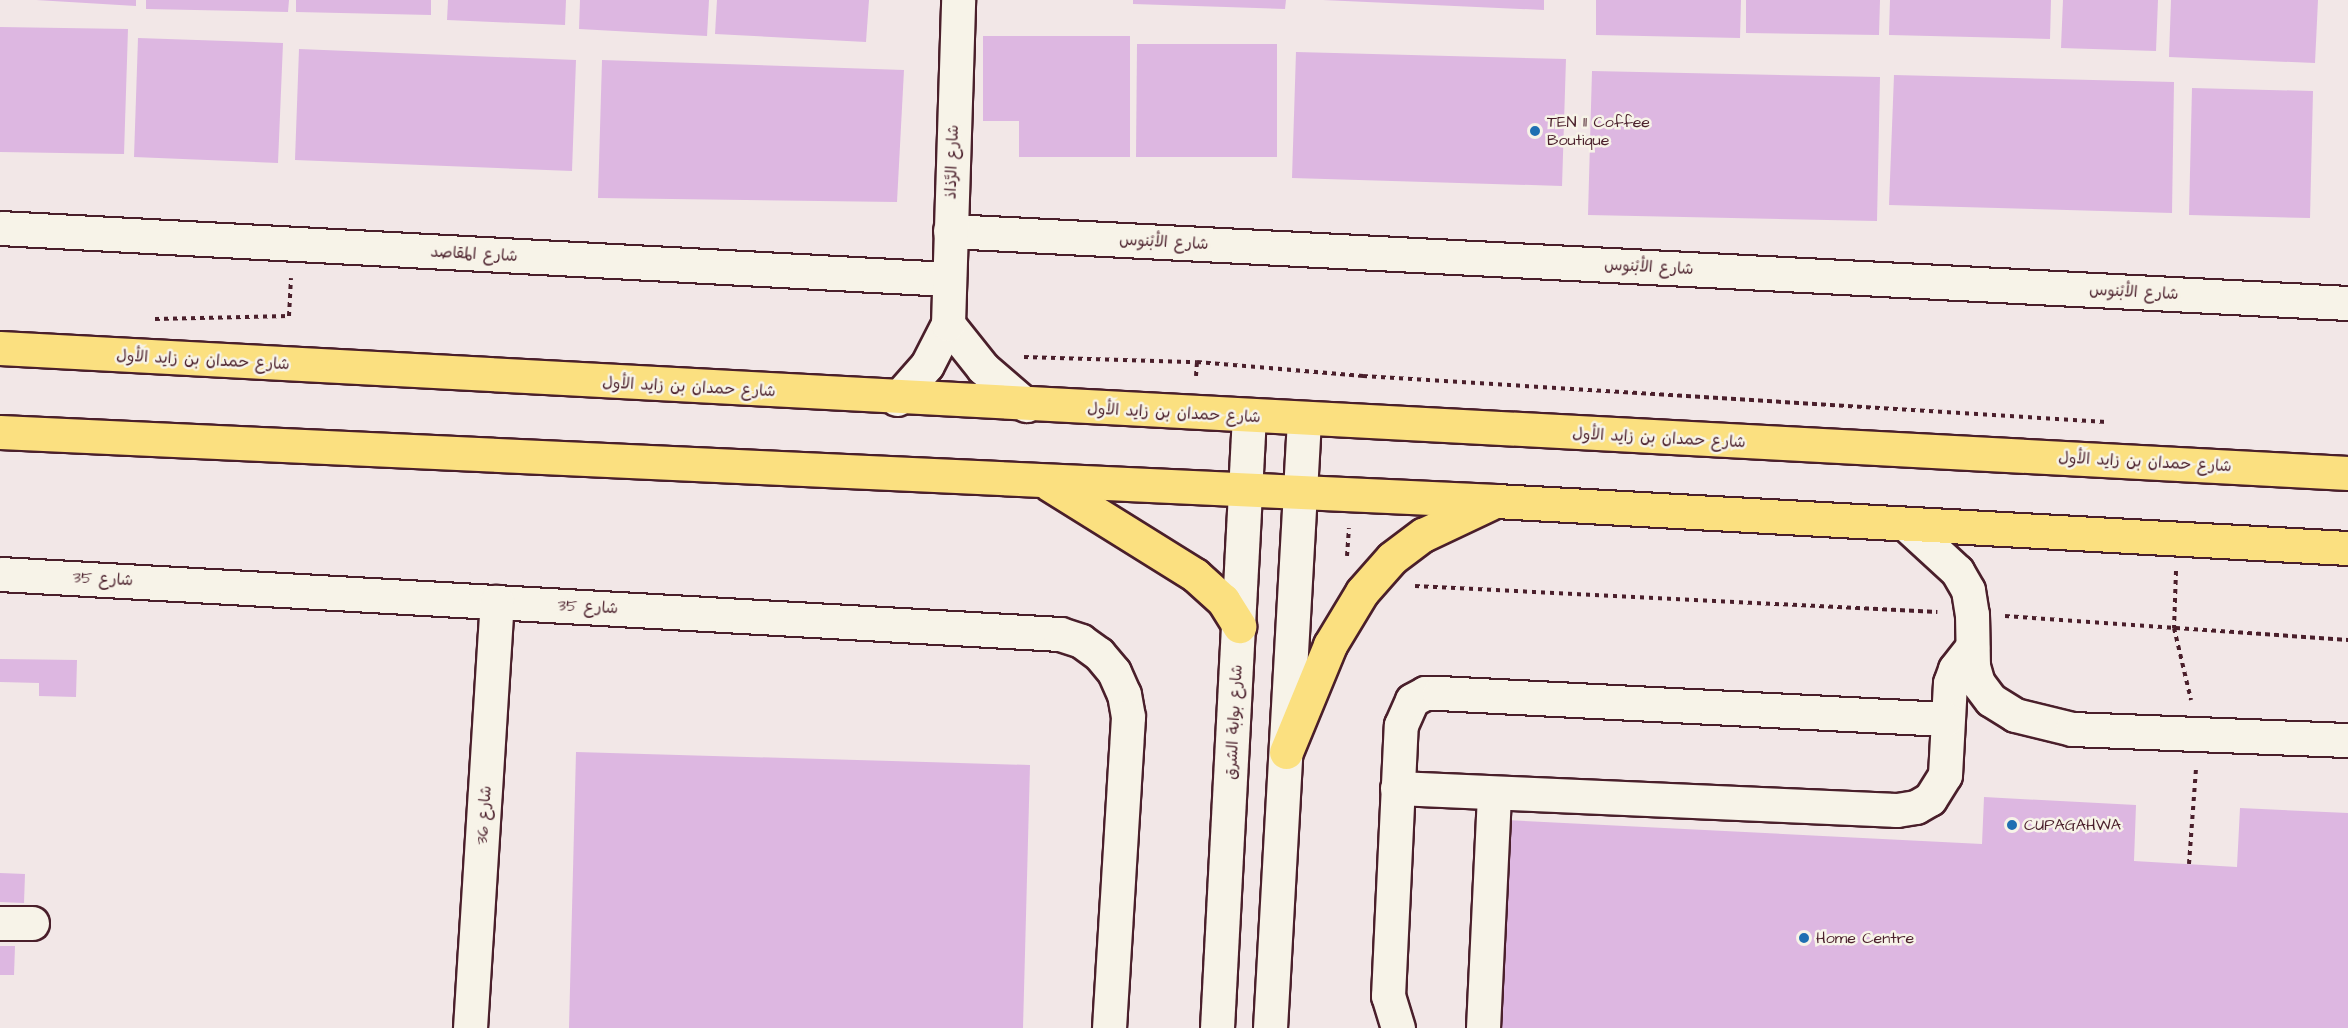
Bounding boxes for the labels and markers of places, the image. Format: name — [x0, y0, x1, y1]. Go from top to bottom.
place label: TEN 11 Coffee Boutique — [1547, 112, 1650, 150]
marker: TEN 11 Coffee Boutique — [1528, 124, 1542, 138]
place label: CUPAGAHWA — [2024, 815, 2121, 835]
marker: CUPAGAHWA — [2005, 818, 2019, 832]
place label: Home Centre — [1816, 928, 1914, 948]
marker: Home Centre — [1797, 931, 1811, 945]

